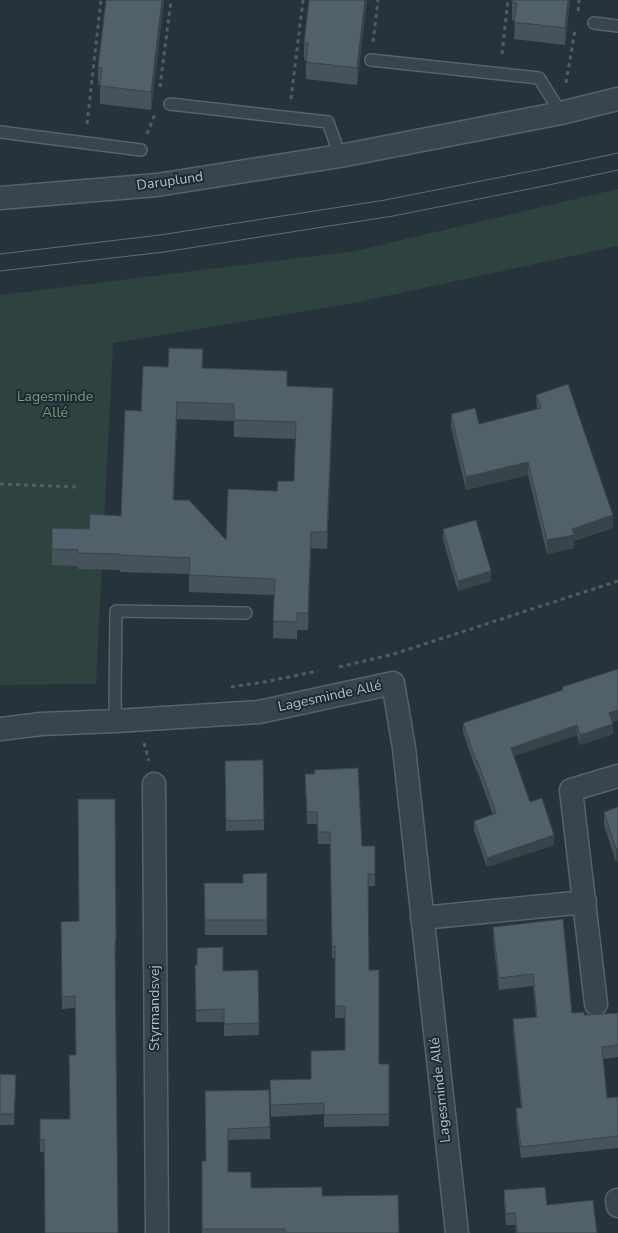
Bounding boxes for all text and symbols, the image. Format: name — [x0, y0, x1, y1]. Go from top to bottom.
street label: Daruplund — [136, 169, 204, 195]
park label: Lagesminde Allé — [17, 390, 93, 422]
street label: Lagesminde Allé — [277, 678, 383, 716]
street label: Styrmandsvej — [148, 965, 164, 1051]
street label: Lagesminde Allé — [427, 1037, 455, 1143]

